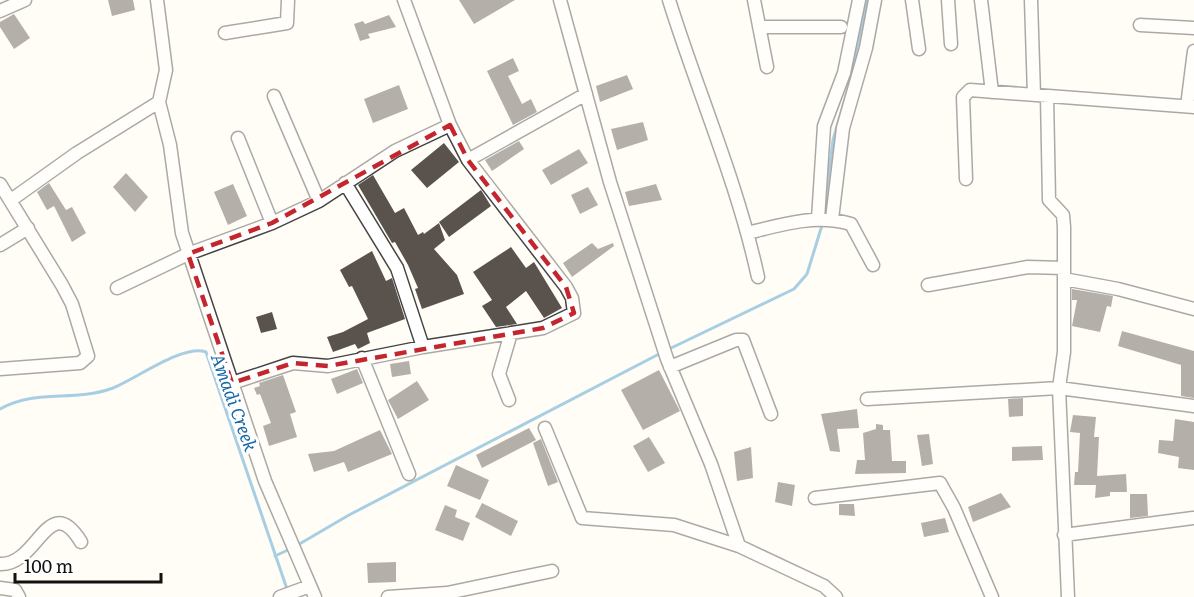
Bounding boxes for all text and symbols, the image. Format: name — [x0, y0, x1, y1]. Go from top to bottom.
water label: Amadi Creek — [205, 349, 265, 455]
scale bar — [15, 546, 160, 584]
text: 100 m — [24, 552, 73, 579]

